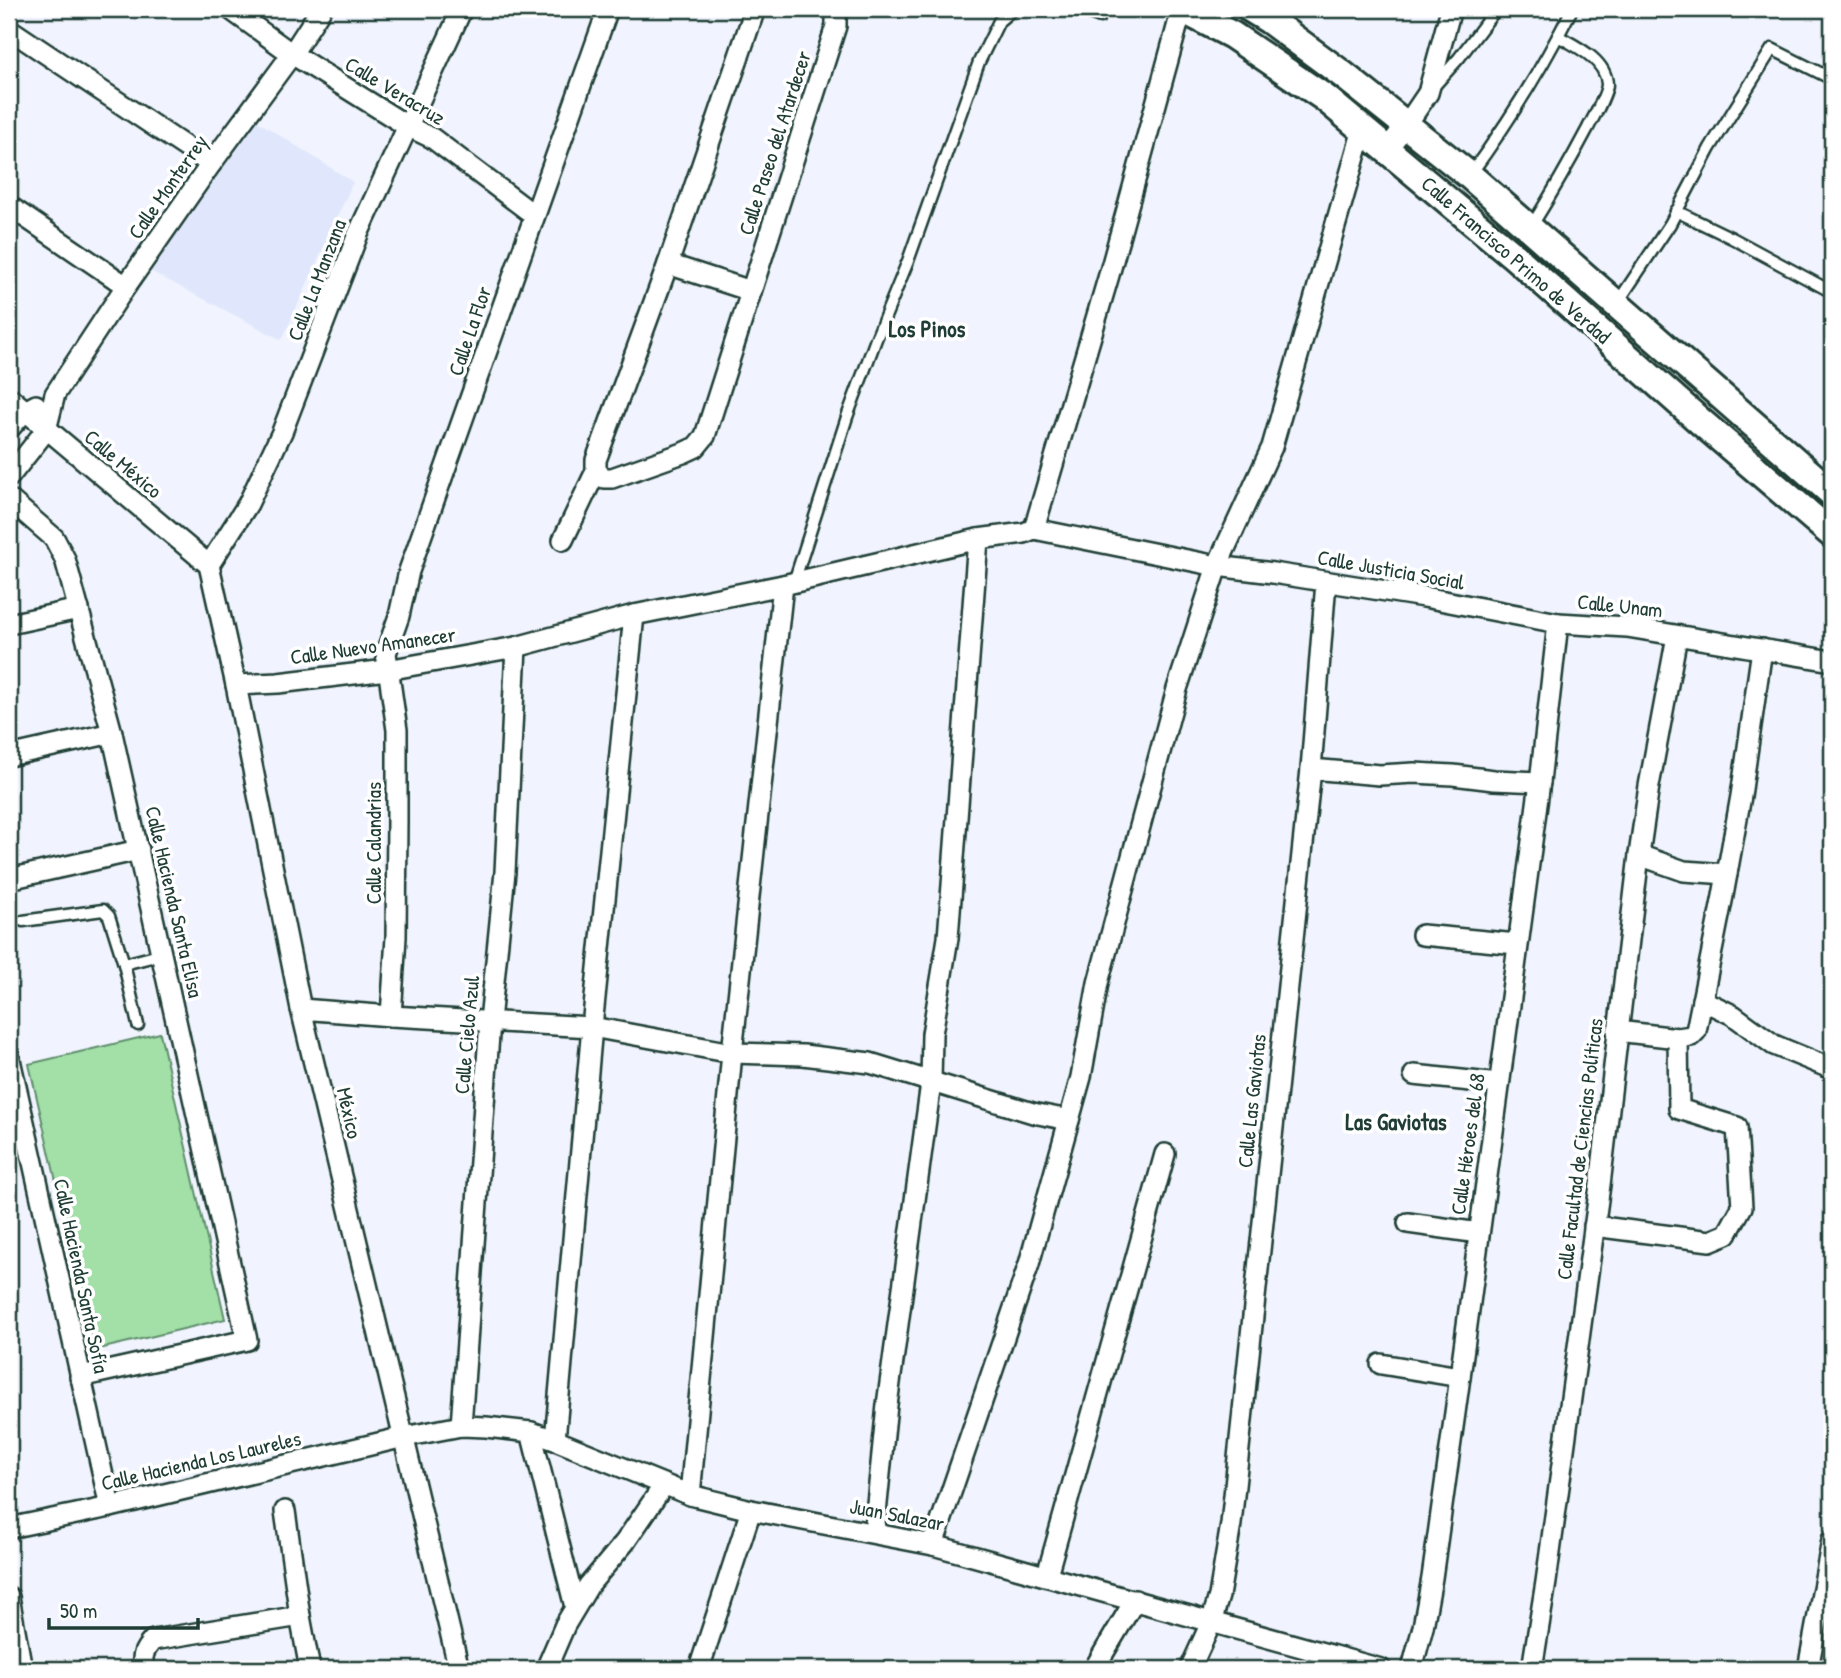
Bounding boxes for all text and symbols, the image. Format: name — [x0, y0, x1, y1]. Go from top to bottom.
street label: Calle Paseo del Atardecer — [731, 47, 818, 239]
street label: Calle Veracruz — [340, 49, 451, 132]
street label: Calle Monterrey — [121, 129, 214, 245]
street label: Calle Francisco Primo de Verdad — [1415, 169, 1617, 350]
street label: Calle La Manzana — [280, 215, 353, 345]
street label: Calle La Flor — [441, 282, 498, 379]
district label: Los Pinos — [889, 313, 965, 344]
street label: Calle México — [78, 422, 168, 505]
street label: Calle Justicia Social — [1315, 542, 1467, 597]
street label: Calle Unam — [1576, 587, 1664, 624]
street label: Calle Nuevo Amanecer — [288, 620, 458, 671]
street label: Calle Calandrias — [359, 782, 388, 904]
street label: Calle Hacienda Santa Elisa — [138, 803, 211, 1000]
street label: Calle Cielo Azul — [447, 974, 486, 1095]
street label: Calle Facultad de Ciencias Políticas — [1549, 1016, 1610, 1281]
street label: Calle Las Gaviotas — [1230, 1033, 1273, 1169]
street label: Calle Héroes del 68 — [1443, 1071, 1492, 1216]
street label: México — [330, 1084, 369, 1141]
district label: Las Gaviotas — [1345, 1106, 1447, 1137]
street label: Calle Hacienda Santa Sofía — [47, 1176, 116, 1376]
street label: Calle Hacienda Los Laureles — [98, 1423, 304, 1498]
street label: Juan Salazar — [847, 1491, 947, 1538]
scale bar — [49, 1587, 198, 1631]
text: 50 m — [60, 1596, 97, 1625]

